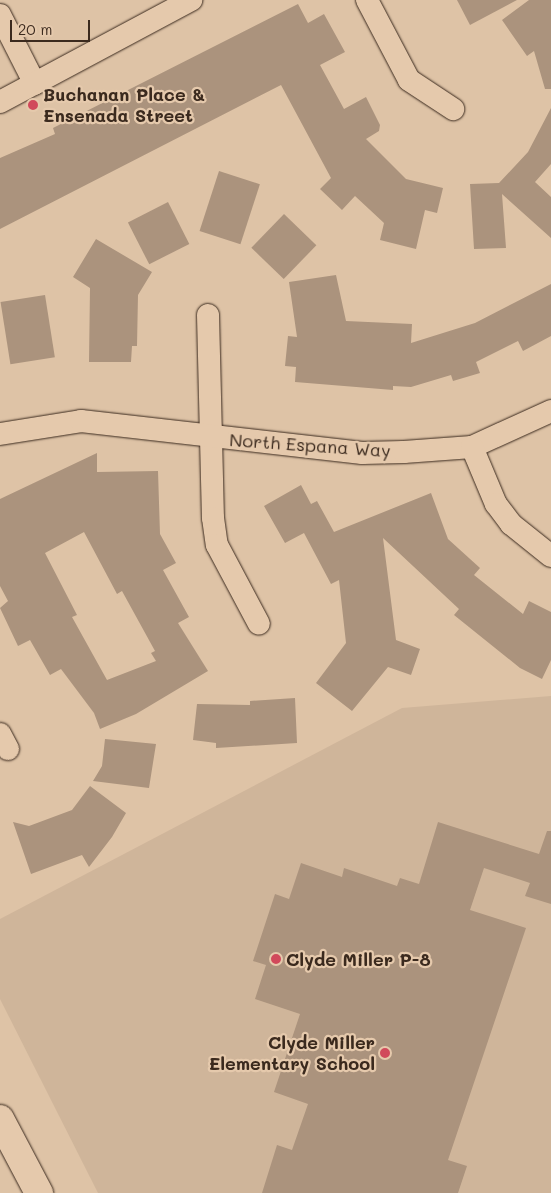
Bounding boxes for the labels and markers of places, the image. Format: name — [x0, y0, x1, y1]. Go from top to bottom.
place label: Buchanan Place & Ensenada Street — [43, 84, 206, 126]
marker: Buchanan Place & Ensenada Street — [27, 99, 39, 111]
place label: Clyde Miller P-8 — [286, 948, 431, 970]
marker: Clyde Miller P-8 — [270, 953, 282, 965]
place label: Clyde Miller Elementary School — [209, 1032, 375, 1074]
marker: Clyde Miller Elementary School — [379, 1047, 391, 1059]

